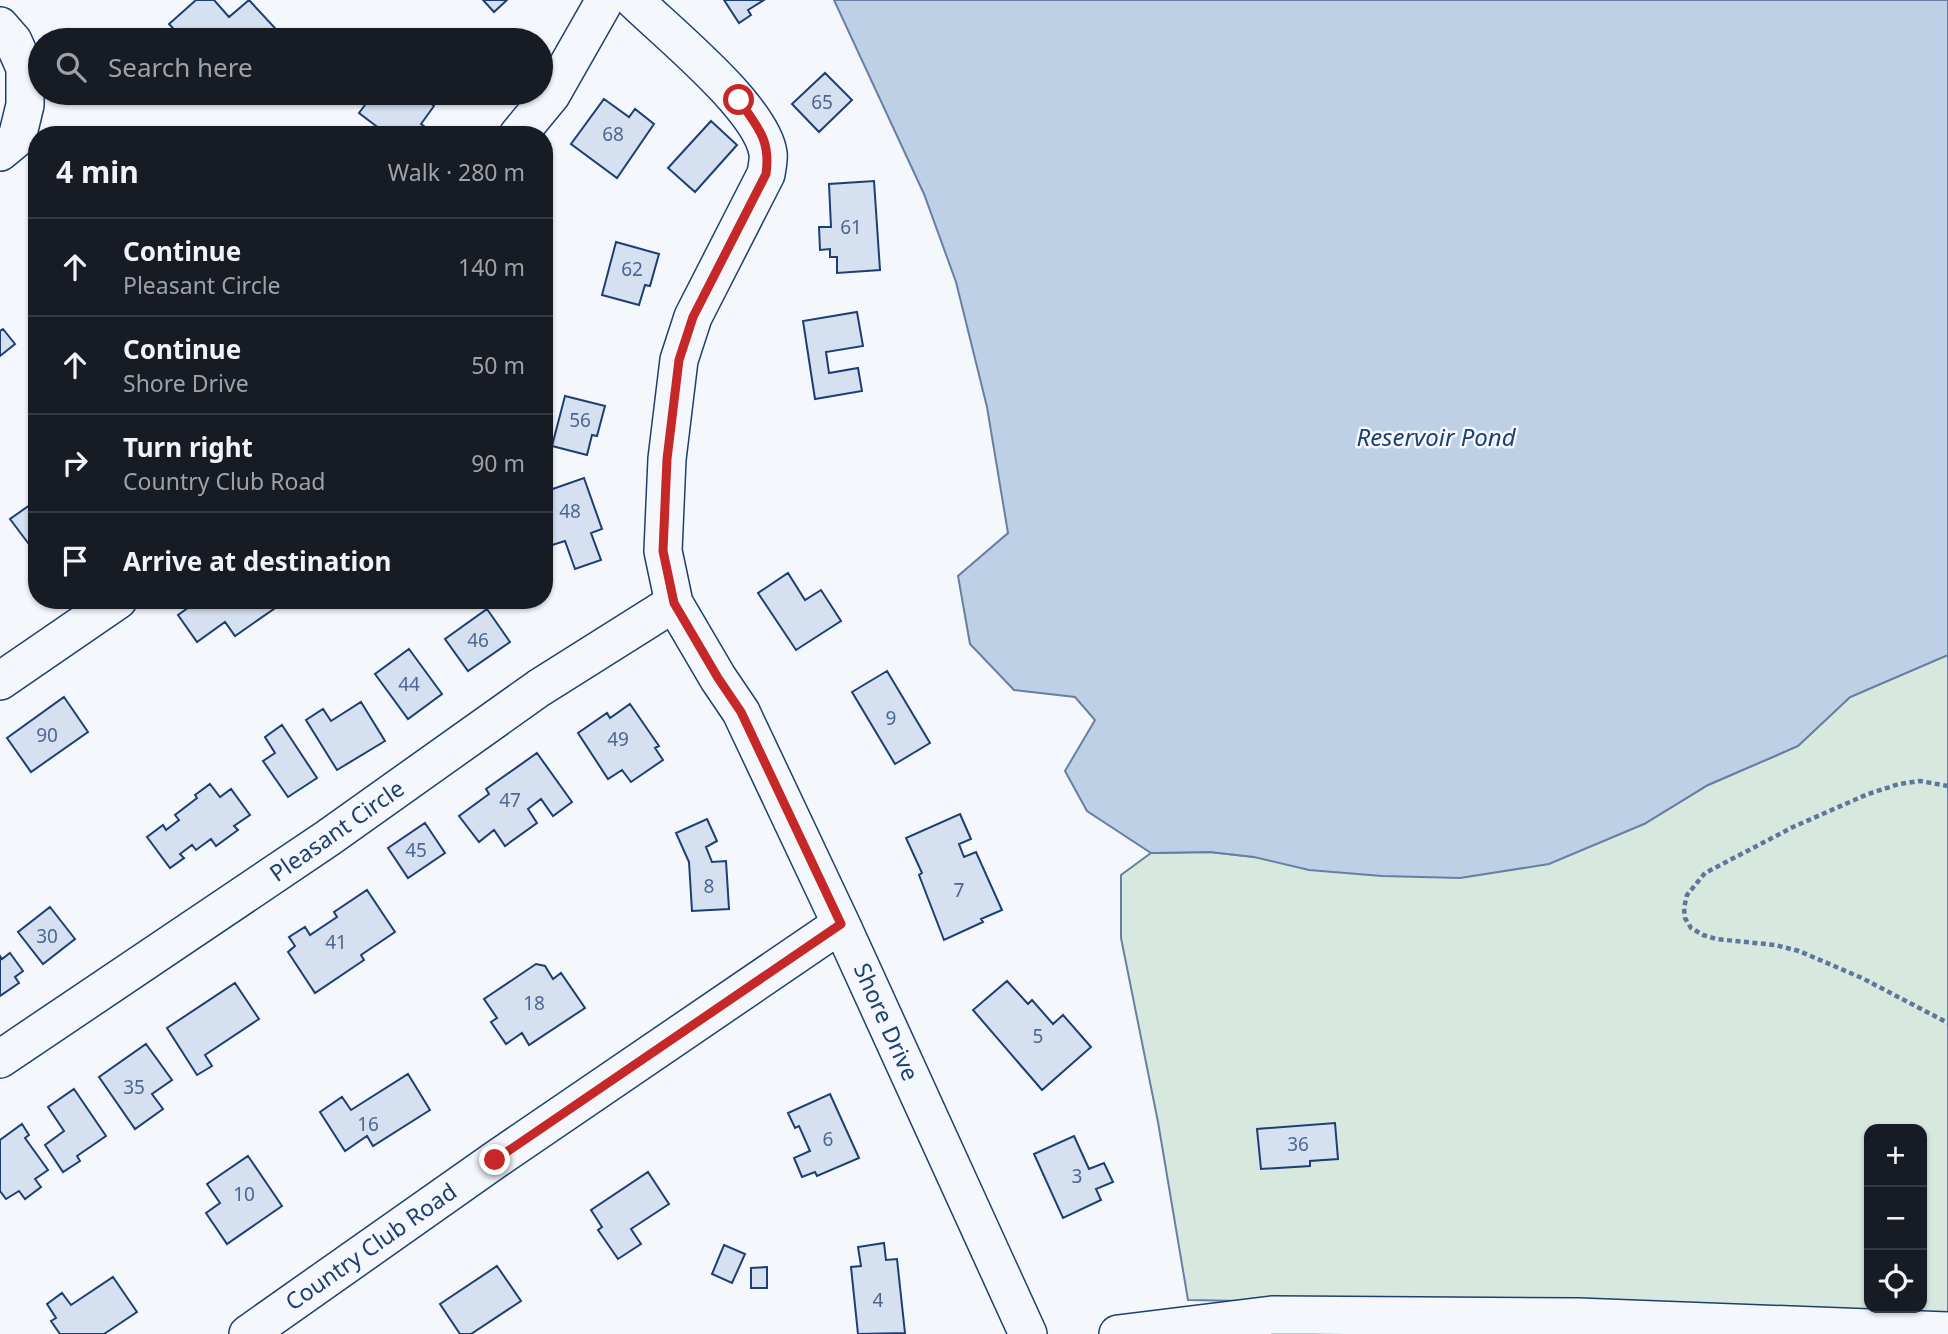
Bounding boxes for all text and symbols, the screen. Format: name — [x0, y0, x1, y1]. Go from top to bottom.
search box — [28, 28, 553, 105]
icon: search — [52, 48, 90, 86]
text: Search here — [108, 49, 253, 85]
route start — [723, 84, 754, 115]
house number: 65 — [811, 89, 833, 115]
house number: 68 — [602, 121, 624, 147]
text: 4 min — [56, 151, 139, 192]
text: Walk · 280 m — [388, 156, 525, 188]
house number: 61 — [840, 214, 862, 240]
text: Continue — [123, 233, 241, 269]
icon: ahead — [56, 248, 94, 286]
text: 140 m — [458, 251, 525, 283]
house number: 62 — [621, 256, 643, 282]
text: Pleasant Circle — [123, 269, 281, 301]
text: Continue — [123, 331, 241, 367]
icon: ahead — [56, 346, 94, 384]
text: 50 m — [471, 349, 525, 381]
text: Shore Drive — [123, 367, 249, 399]
house number: 56 — [569, 407, 591, 433]
water label: Reservoir Pond — [1356, 420, 1517, 453]
text: Turn right — [123, 429, 253, 465]
icon: right — [56, 444, 94, 482]
text: 90 m — [471, 447, 525, 479]
text: Country Club Road — [123, 465, 325, 497]
house number: 48 — [559, 498, 581, 524]
icon: arrive — [56, 542, 94, 580]
text: Arrive at destination — [123, 543, 392, 579]
house number: 46 — [467, 627, 489, 653]
house number: 44 — [398, 671, 420, 697]
house number: 9 — [886, 705, 896, 731]
house number: 90 — [36, 722, 58, 748]
house number: 49 — [607, 726, 629, 752]
street label: Pleasant Circle — [263, 772, 410, 888]
house number: 47 — [499, 787, 521, 813]
house number: 45 — [405, 837, 427, 863]
house number: 8 — [704, 873, 714, 899]
house number: 7 — [954, 877, 964, 903]
house number: 30 — [36, 923, 58, 949]
house number: 41 — [325, 929, 347, 955]
street label: Shore Drive — [847, 958, 927, 1085]
house number: 18 — [523, 990, 545, 1016]
house number: 5 — [1033, 1023, 1043, 1049]
house number: 35 — [123, 1074, 145, 1100]
house number: 16 — [357, 1111, 379, 1137]
map controls — [1864, 1124, 1927, 1313]
button: + — [1864, 1124, 1927, 1187]
house number: 6 — [823, 1126, 833, 1152]
house number: 36 — [1287, 1131, 1309, 1157]
route end — [479, 1144, 510, 1175]
house number: 3 — [1072, 1163, 1082, 1189]
street label: Country Club Road — [278, 1175, 463, 1317]
house number: 10 — [233, 1181, 255, 1207]
button: − — [1864, 1187, 1927, 1250]
button: locate — [1864, 1250, 1927, 1313]
house number: 4 — [873, 1287, 884, 1313]

